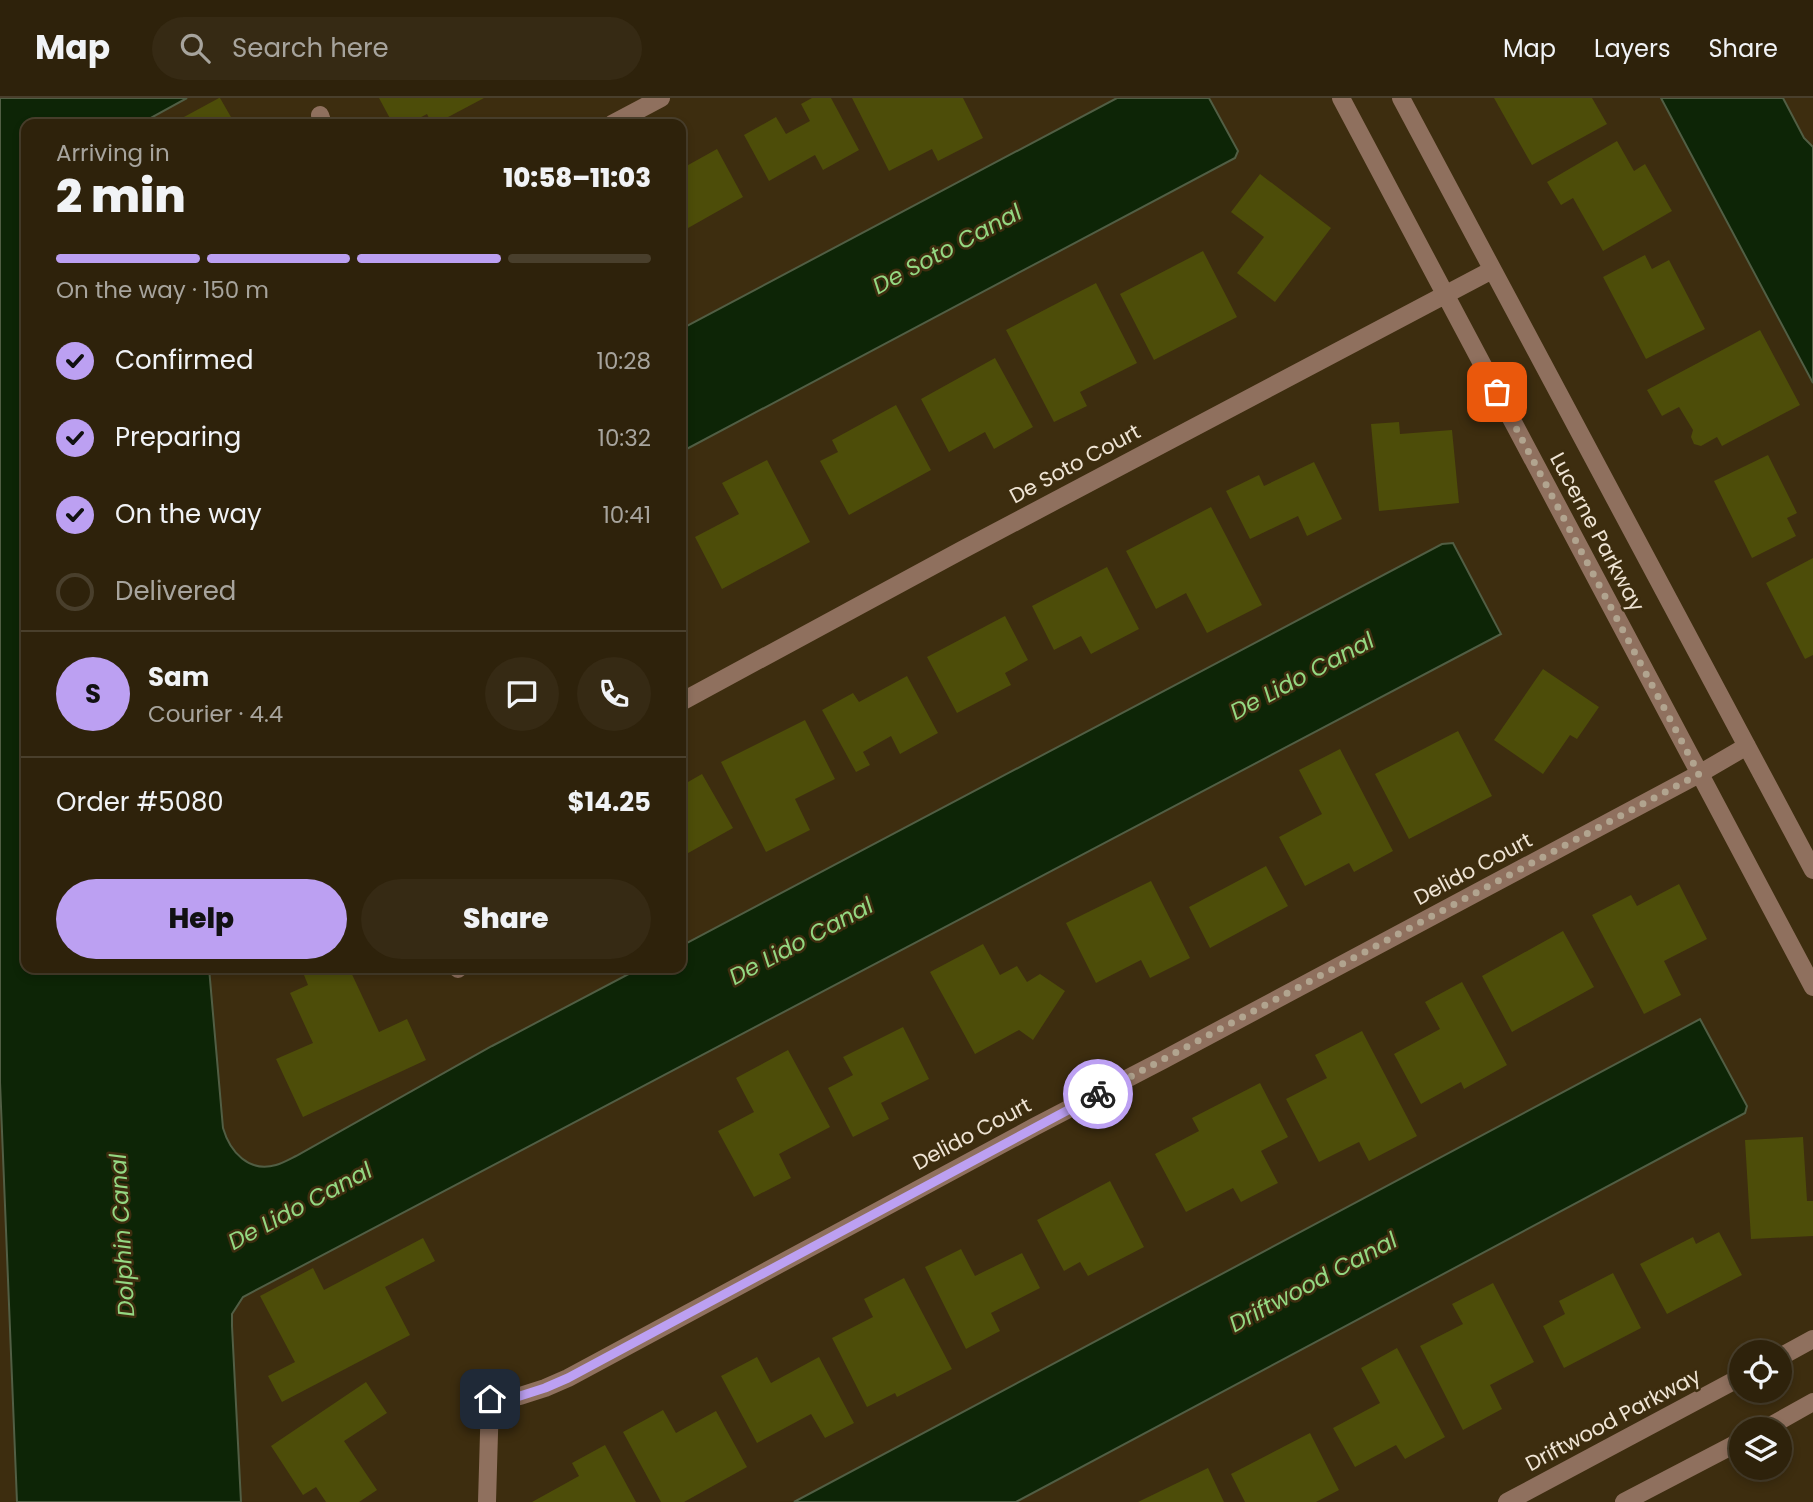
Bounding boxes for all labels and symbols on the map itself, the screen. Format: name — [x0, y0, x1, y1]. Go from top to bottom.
water label: De Soto Canal — [867, 196, 1027, 302]
pin — [1467, 362, 1527, 422]
street label: De Soto Court — [1004, 417, 1145, 510]
street label: Lucerne Parkway — [1543, 447, 1652, 617]
water label: De Lido Canal — [1224, 624, 1380, 728]
street label: Delido Court — [1409, 825, 1537, 912]
water label: De Lido Canal — [723, 889, 879, 993]
courier — [1063, 1059, 1133, 1129]
street label: Delido Court — [908, 1090, 1036, 1177]
water label: Dolphin Canal — [102, 1152, 142, 1317]
water label: De Lido Canal — [222, 1154, 378, 1258]
water label: Driftwood Canal — [1223, 1224, 1403, 1340]
street label: Driftwood Parkway — [1520, 1361, 1706, 1478]
pin — [460, 1369, 520, 1429]

